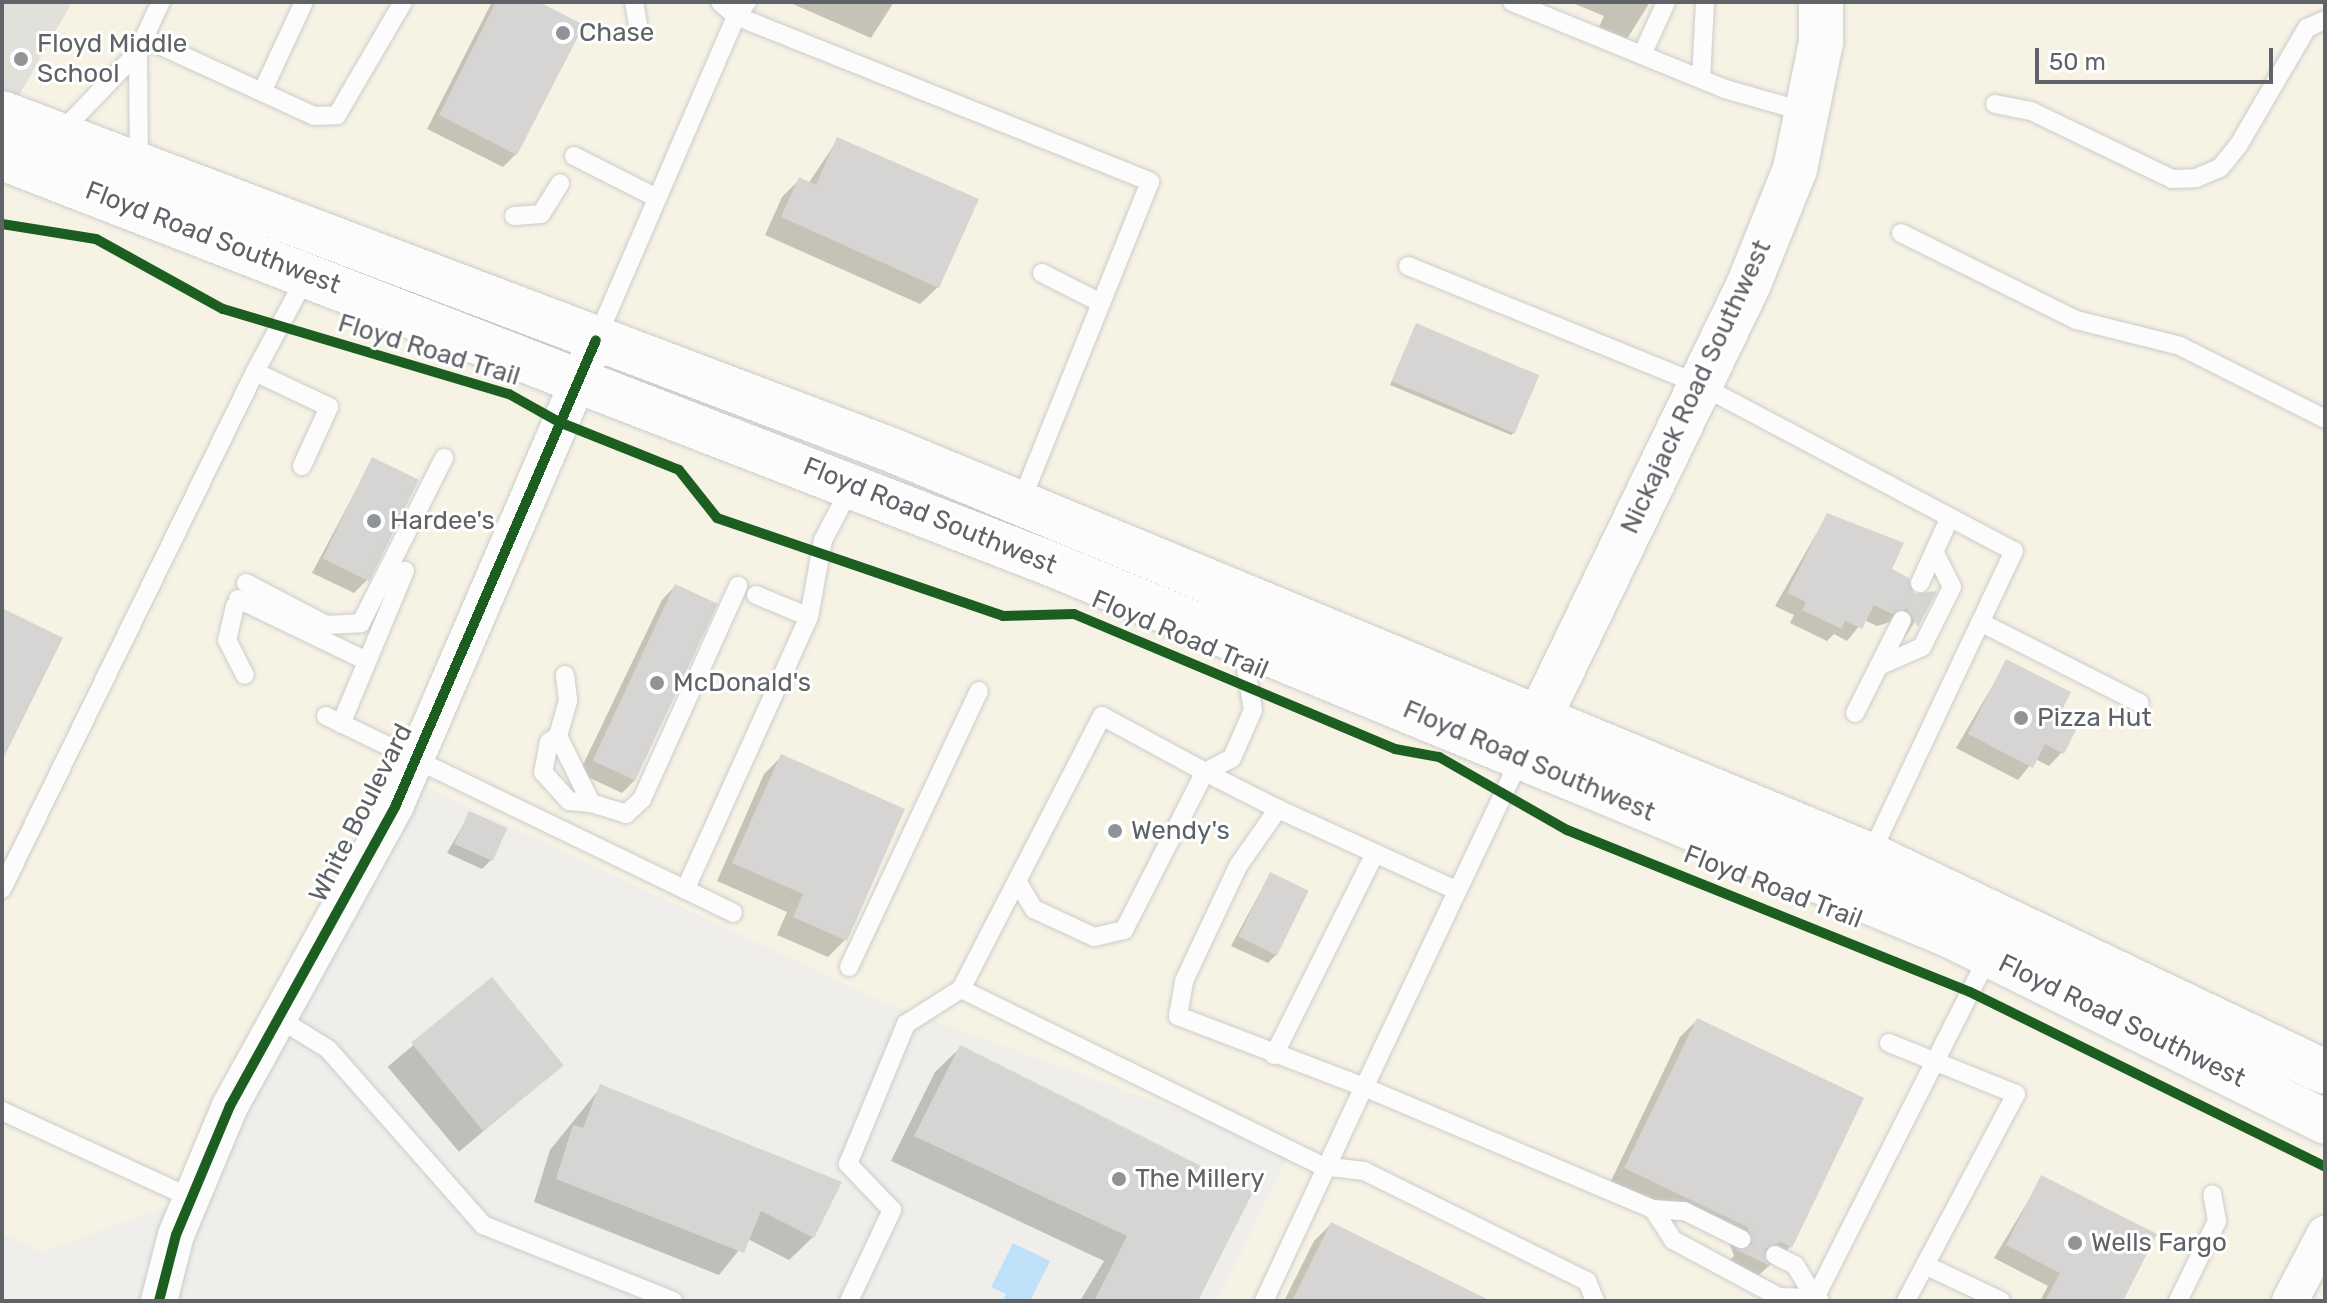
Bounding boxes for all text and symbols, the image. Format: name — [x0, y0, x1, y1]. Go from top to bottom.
place label: Chase — [579, 17, 654, 49]
marker: Chase — [554, 24, 572, 42]
place label: Floyd Middle School — [37, 28, 187, 90]
scale bar — [2039, 32, 2277, 82]
text: 50 m — [2049, 48, 2106, 76]
marker: Floyd Middle School — [12, 50, 30, 68]
street label: Floyd Road Southwest — [81, 175, 345, 301]
street label: Nickajack Road Southwest — [1614, 235, 1778, 539]
street label: Floyd Road Trail — [334, 307, 524, 393]
street label: Floyd Road Southwest — [799, 451, 1061, 581]
place label: Hardee's — [390, 505, 495, 537]
marker: Hardee's — [365, 512, 383, 530]
street label: Floyd Road Trail — [1087, 584, 1273, 686]
place label: McDonald's — [673, 667, 811, 699]
marker: McDonald's — [648, 674, 666, 692]
street label: Floyd Road Southwest — [1398, 694, 1660, 828]
place label: Pizza Hut — [2037, 702, 2152, 734]
marker: Pizza Hut — [2012, 709, 2030, 727]
street label: White Boulevard — [303, 719, 419, 907]
place label: Wendy's — [1131, 815, 1230, 847]
marker: Wendy's — [1106, 822, 1124, 840]
street label: Floyd Road Trail — [1679, 839, 1867, 935]
street label: Floyd Road Southwest — [1994, 948, 2250, 1094]
place label: The Millery — [1135, 1163, 1265, 1195]
marker: The Millery — [1110, 1170, 1128, 1188]
place label: Wells Fargo — [2091, 1227, 2227, 1259]
marker: Wells Fargo — [2066, 1234, 2084, 1252]

